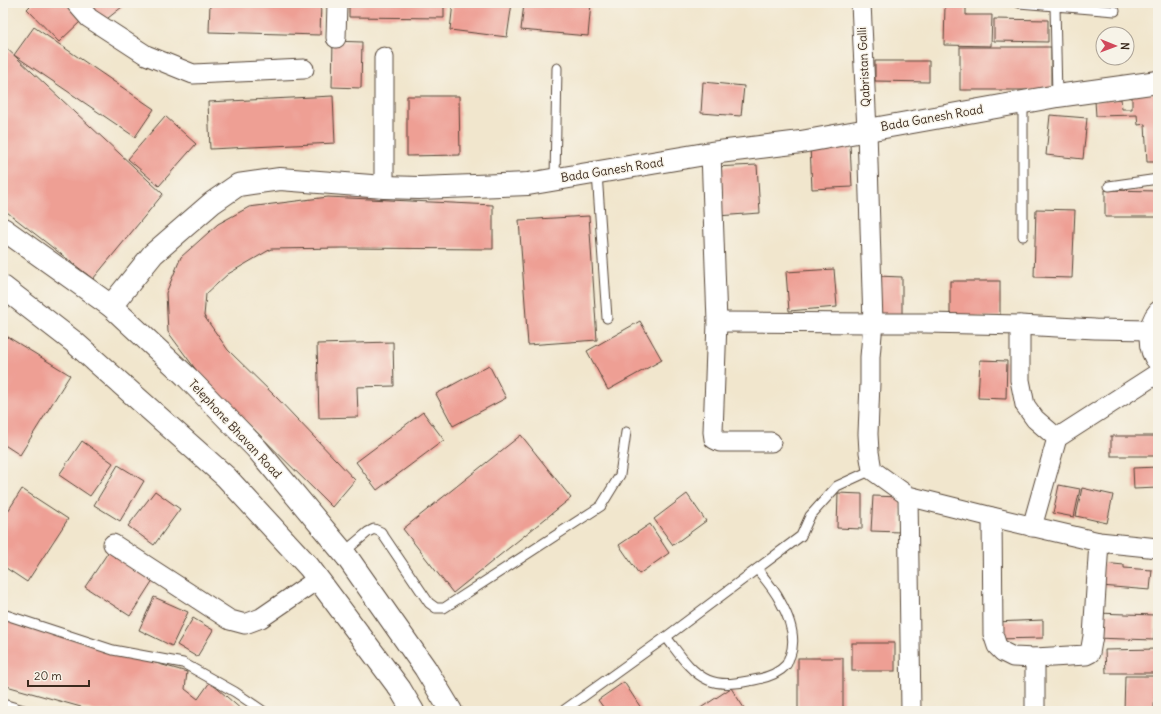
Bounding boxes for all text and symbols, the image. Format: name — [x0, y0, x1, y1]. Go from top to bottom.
north arrow — [1095, 26, 1135, 66]
street label: Qabristan Galli — [854, 27, 873, 107]
text: N — [1118, 42, 1132, 50]
street label: Bada Ganesh Road — [880, 101, 984, 134]
street label: Bada Ganesh Road — [560, 154, 664, 185]
street label: Telephone Bhavan Road — [186, 376, 285, 481]
scale bar — [28, 662, 89, 688]
text: 20 m — [34, 668, 62, 683]

